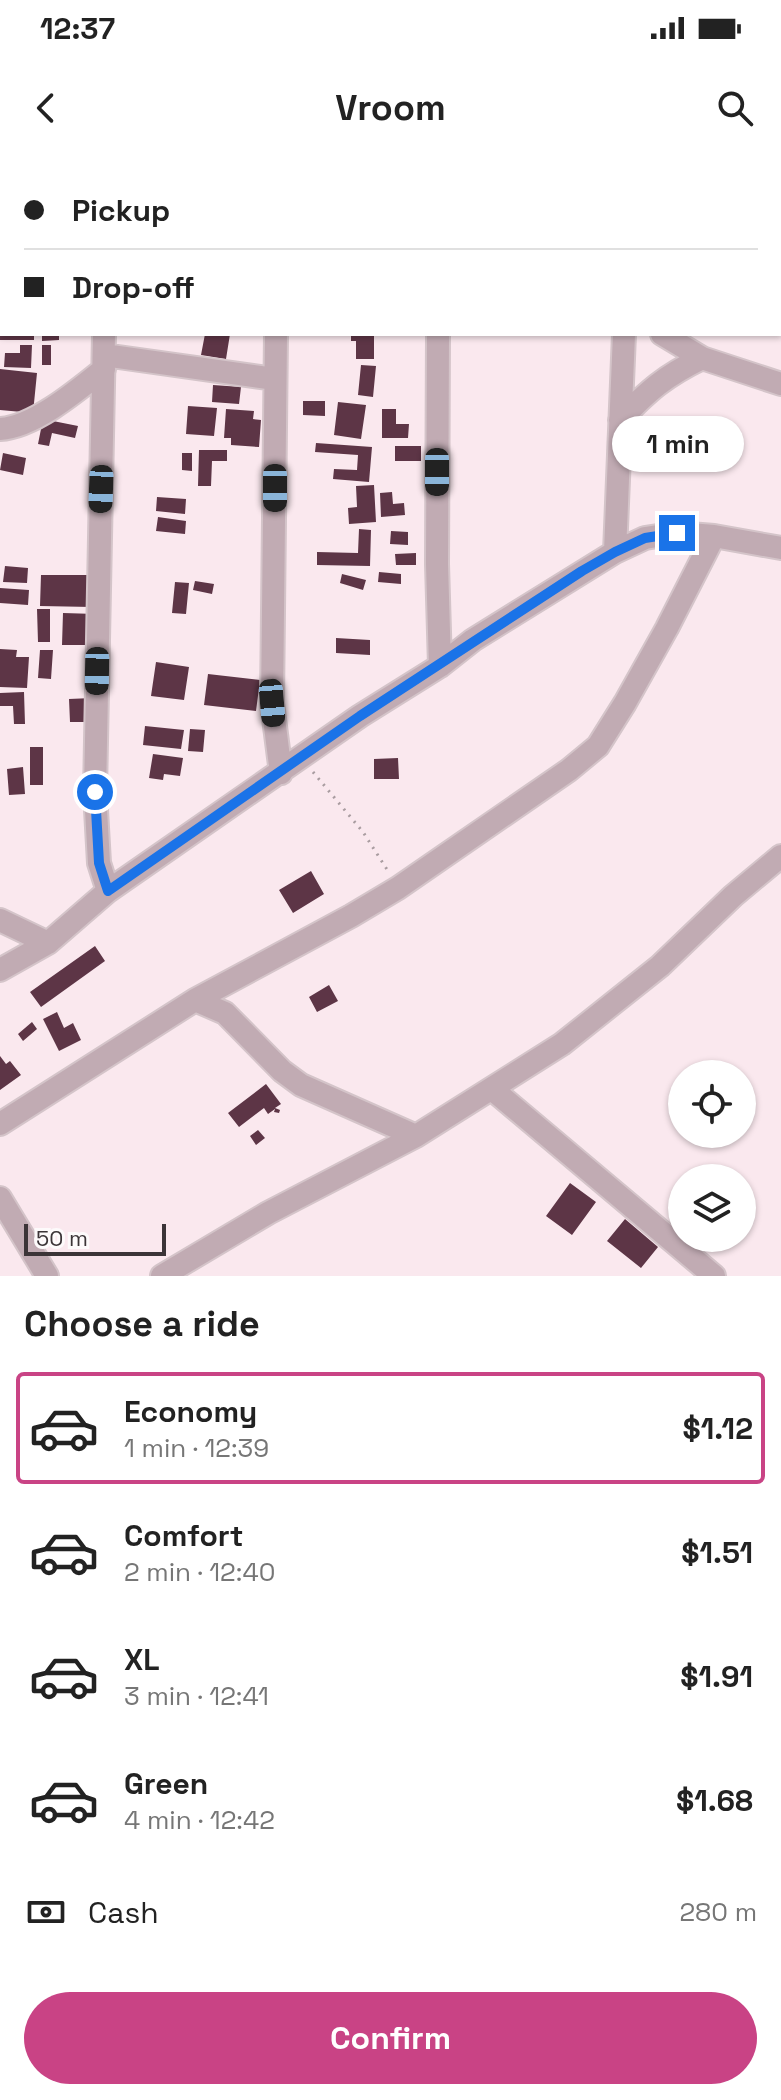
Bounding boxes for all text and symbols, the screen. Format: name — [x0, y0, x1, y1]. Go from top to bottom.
text: 12:37 — [40, 9, 115, 48]
text: Vroom — [335, 85, 446, 131]
icon: back — [24, 86, 68, 130]
icon: search — [713, 86, 757, 130]
text: Pickup — [72, 191, 170, 230]
text: Drop-off — [72, 268, 195, 307]
callout: 1 min — [611, 417, 743, 473]
text: 1 min — [646, 427, 710, 461]
car — [425, 448, 449, 496]
car — [263, 464, 287, 512]
car — [88, 465, 114, 513]
route end — [659, 515, 695, 551]
car — [85, 647, 109, 695]
car — [258, 678, 286, 728]
route start — [77, 774, 113, 810]
map controls — [668, 1060, 756, 1252]
button: locate — [668, 1060, 756, 1148]
button: layers — [668, 1164, 756, 1252]
scale bar — [24, 1220, 166, 1256]
text: 50 m — [36, 1224, 88, 1252]
text: Choose a ride — [24, 1301, 260, 1347]
icon: car — [28, 1392, 100, 1464]
text: Economy — [124, 1392, 257, 1431]
text: $1.12 — [683, 1409, 753, 1448]
text: 1 min · 12:39 — [124, 1431, 269, 1465]
icon: car — [28, 1516, 100, 1588]
text: Comfort — [124, 1516, 243, 1555]
text: $1.51 — [681, 1533, 753, 1572]
text: 2 min · 12:40 — [124, 1555, 275, 1589]
icon: car — [28, 1640, 100, 1712]
text: XL — [124, 1640, 160, 1679]
text: $1.91 — [680, 1657, 753, 1696]
text: 3 min · 12:41 — [124, 1679, 269, 1713]
icon: car — [28, 1764, 100, 1836]
text: Green — [124, 1764, 208, 1803]
text: $1.68 — [676, 1781, 753, 1820]
text: 4 min · 12:42 — [124, 1803, 275, 1837]
icon: cash — [24, 1890, 68, 1934]
text: Cash — [88, 1893, 159, 1932]
text: 280 m — [679, 1895, 757, 1929]
button: Confirm — [24, 1992, 757, 2084]

